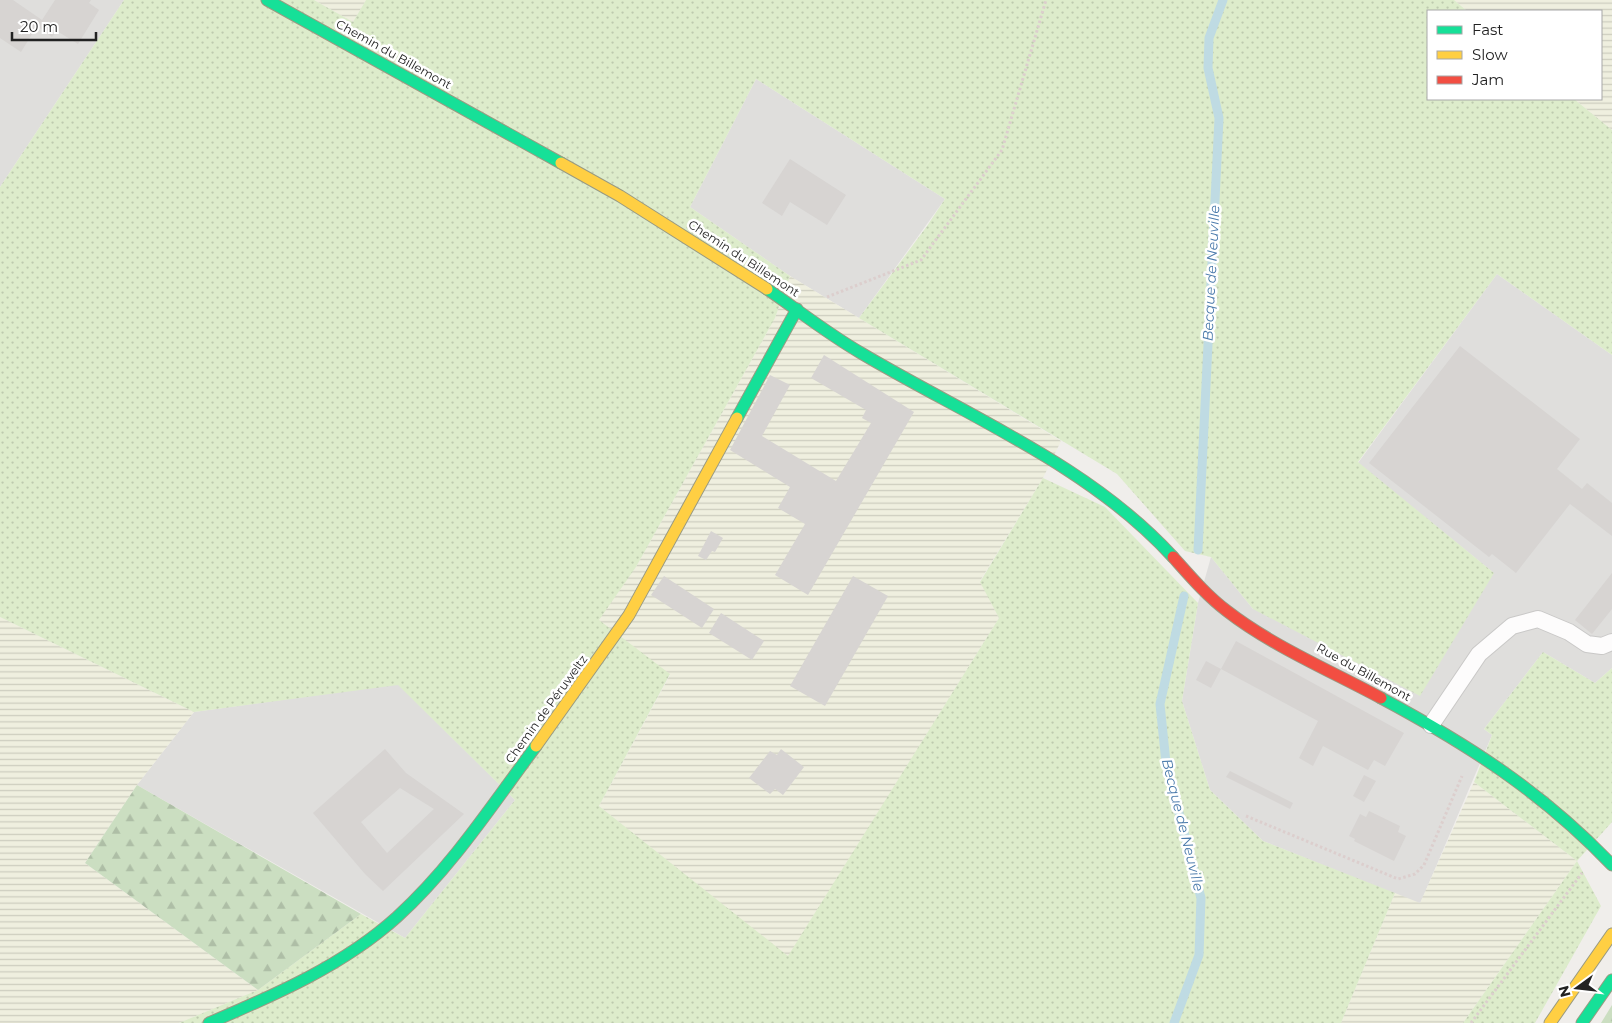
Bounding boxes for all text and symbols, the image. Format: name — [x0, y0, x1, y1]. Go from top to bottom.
scale bar — [12, 10, 96, 42]
legend — [1427, 10, 1602, 100]
street label: Chemin du Billemont — [334, 16, 454, 92]
text: 20 m — [20, 17, 58, 36]
text: Fast — [1472, 20, 1503, 39]
text: Slow — [1472, 45, 1508, 64]
text: Jam — [1471, 70, 1504, 89]
water label: Becque de Neuville — [1198, 205, 1224, 341]
street label: Chemin du Billemont — [686, 216, 803, 300]
street label: Rue du Billemont — [1314, 640, 1414, 704]
street label: Chemin de Péruweltz — [502, 652, 590, 766]
water label: Becque de Neuville — [1158, 757, 1208, 893]
north arrow — [1552, 963, 1602, 1013]
text: N — [1554, 984, 1575, 999]

